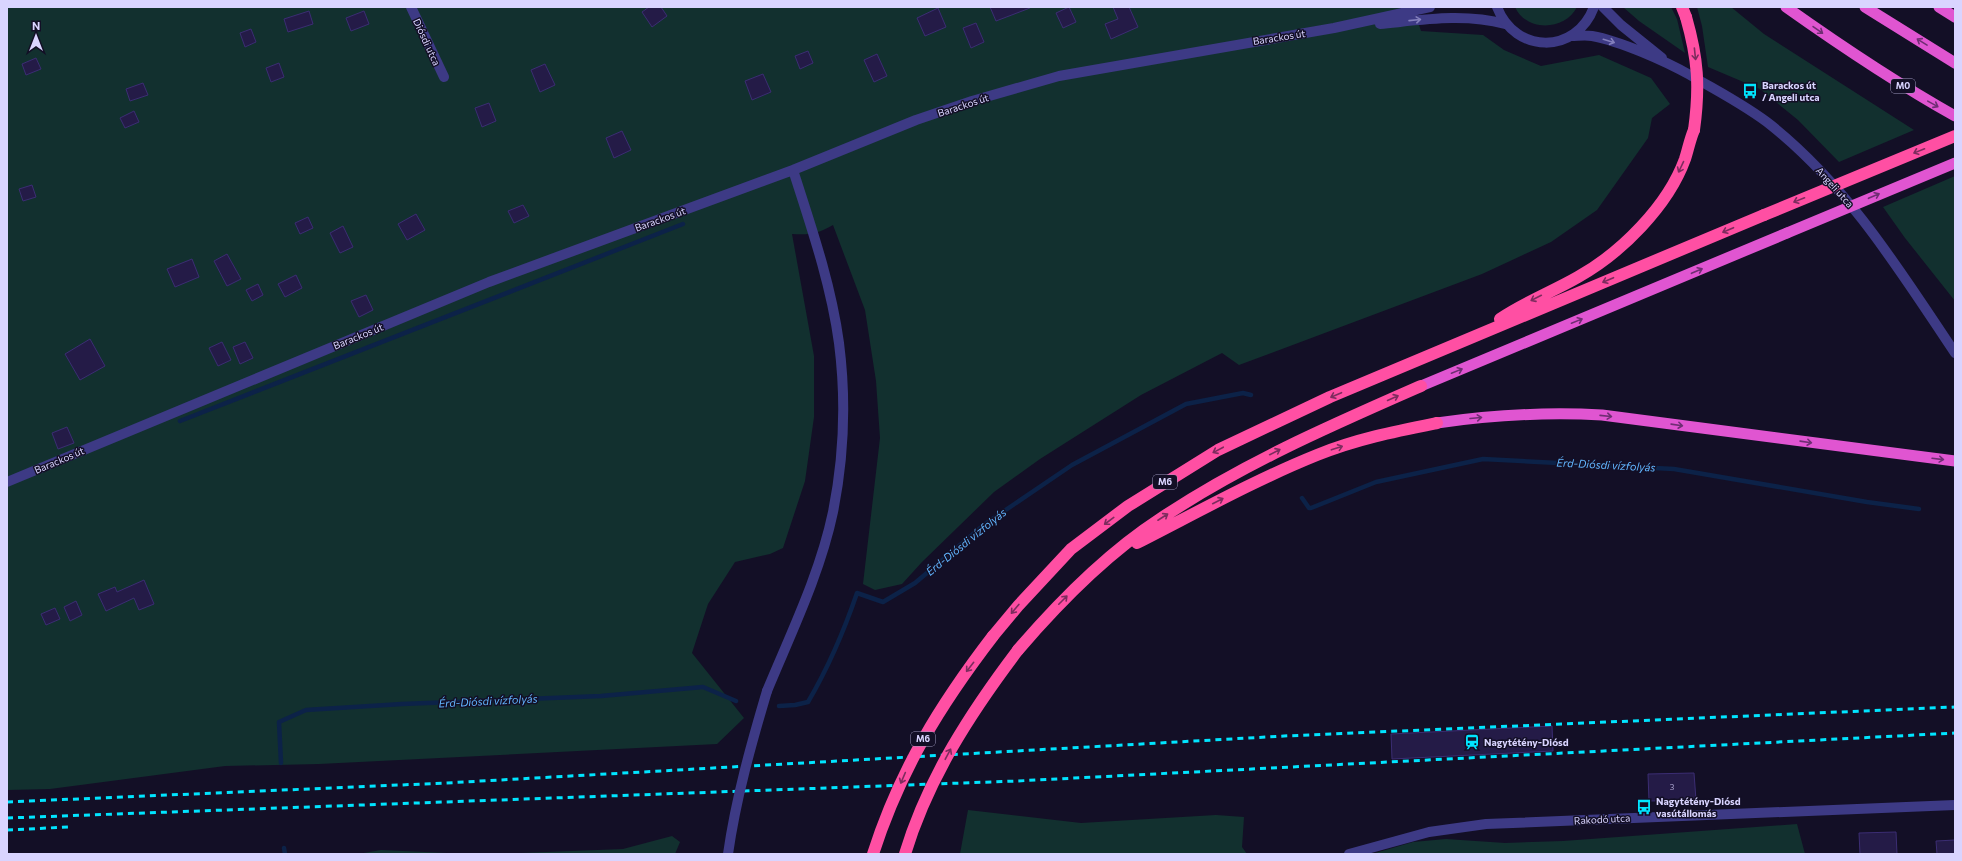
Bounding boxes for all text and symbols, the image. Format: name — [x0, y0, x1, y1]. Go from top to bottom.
north arrow — [16, 16, 56, 56]
street label: Diósdi utca — [411, 17, 443, 67]
one-way arrow — [1408, 17, 1421, 24]
text: N — [32, 19, 40, 32]
one-way arrow — [1812, 26, 1823, 34]
street label: Barackos út — [1252, 27, 1306, 47]
one-way arrow — [1602, 38, 1615, 45]
one-way arrow — [1916, 38, 1928, 46]
one-way arrow — [1692, 47, 1699, 60]
place label: Barackos út / Angeli utca — [1762, 79, 1820, 103]
road number: M0 — [1891, 79, 1915, 93]
bus stop icon: Barackos út / Angeli utca — [1741, 82, 1759, 100]
street label: Barackos út — [936, 91, 990, 119]
one-way arrow — [1927, 101, 1939, 109]
one-way arrow — [1914, 147, 1926, 155]
one-way arrow — [1677, 160, 1684, 172]
street label: Angeli utca — [1814, 164, 1856, 210]
one-way arrow — [1868, 192, 1880, 200]
one-way arrow — [1793, 197, 1805, 204]
street label: Barackos út — [633, 204, 687, 234]
one-way arrow — [1722, 226, 1734, 234]
one-way arrow — [1690, 266, 1702, 274]
one-way arrow — [1602, 277, 1614, 284]
one-way arrow — [1531, 294, 1543, 302]
one-way arrow — [1571, 317, 1583, 324]
street label: Barackos út — [331, 321, 385, 351]
one-way arrow — [1450, 366, 1462, 374]
one-way arrow — [1330, 391, 1342, 399]
one-way arrow — [1387, 394, 1399, 401]
one-way arrow — [1599, 412, 1612, 419]
one-way arrow — [1469, 415, 1482, 422]
one-way arrow — [1670, 421, 1683, 428]
one-way arrow — [1799, 438, 1812, 446]
street label: Barackos út — [32, 444, 86, 476]
one-way arrow — [1330, 444, 1343, 451]
one-way arrow — [1212, 447, 1224, 454]
one-way arrow — [1269, 448, 1281, 456]
water label: Érd-Diósdi vízfolyás — [1556, 454, 1656, 474]
one-way arrow — [1931, 455, 1944, 463]
road number: M6 — [1153, 475, 1177, 489]
one-way arrow — [1212, 497, 1224, 504]
water label: Érd-Diósdi vízfolyás — [922, 505, 1008, 578]
one-way arrow — [1157, 513, 1168, 521]
one-way arrow — [1104, 516, 1115, 525]
one-way arrow — [1058, 595, 1068, 605]
one-way arrow — [1010, 604, 1019, 615]
one-way arrow — [965, 661, 974, 672]
water label: Érd-Diósdi vízfolyás — [438, 690, 538, 710]
road number: M6 — [911, 732, 935, 746]
station icon: Nagytétény-Diósd — [1463, 733, 1481, 751]
place label: Nagytétény-Diósd — [1484, 736, 1569, 748]
one-way arrow — [945, 748, 953, 760]
one-way arrow — [899, 771, 906, 783]
house number: 3 — [1670, 782, 1675, 792]
place label: Nagytétény-Diósd vasútállomás — [1656, 795, 1741, 819]
bus stop icon: Nagytétény-Diósd vasútállomás — [1635, 798, 1653, 816]
street label: Rakodó utca — [1573, 812, 1631, 826]

